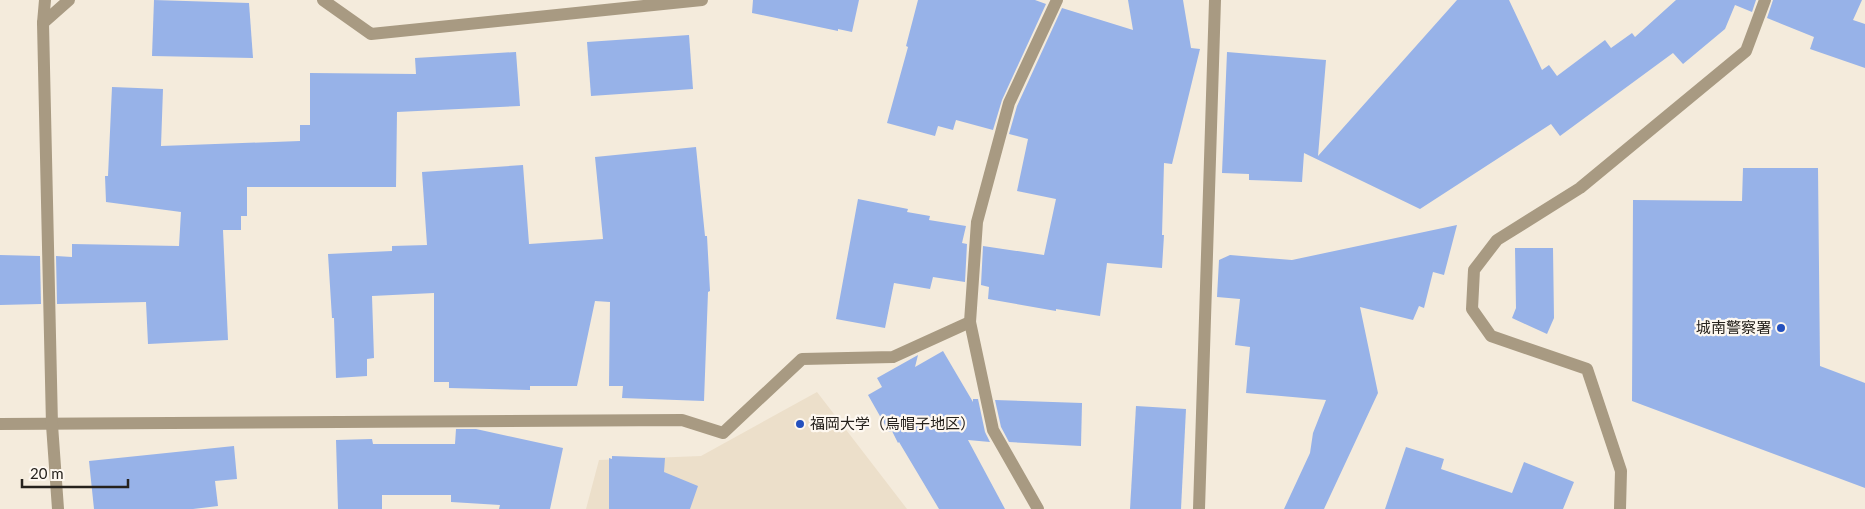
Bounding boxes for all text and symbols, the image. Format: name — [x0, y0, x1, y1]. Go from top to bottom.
place label: 城南警察署 — [1696, 318, 1771, 336]
marker: 城南警察署 — [1775, 322, 1787, 334]
place label: 福岡大学（烏帽子地区） — [810, 414, 975, 432]
marker: 福岡大学（烏帽子地区） — [794, 418, 806, 430]
scale bar — [22, 456, 129, 488]
text: 20 m — [30, 464, 64, 482]

